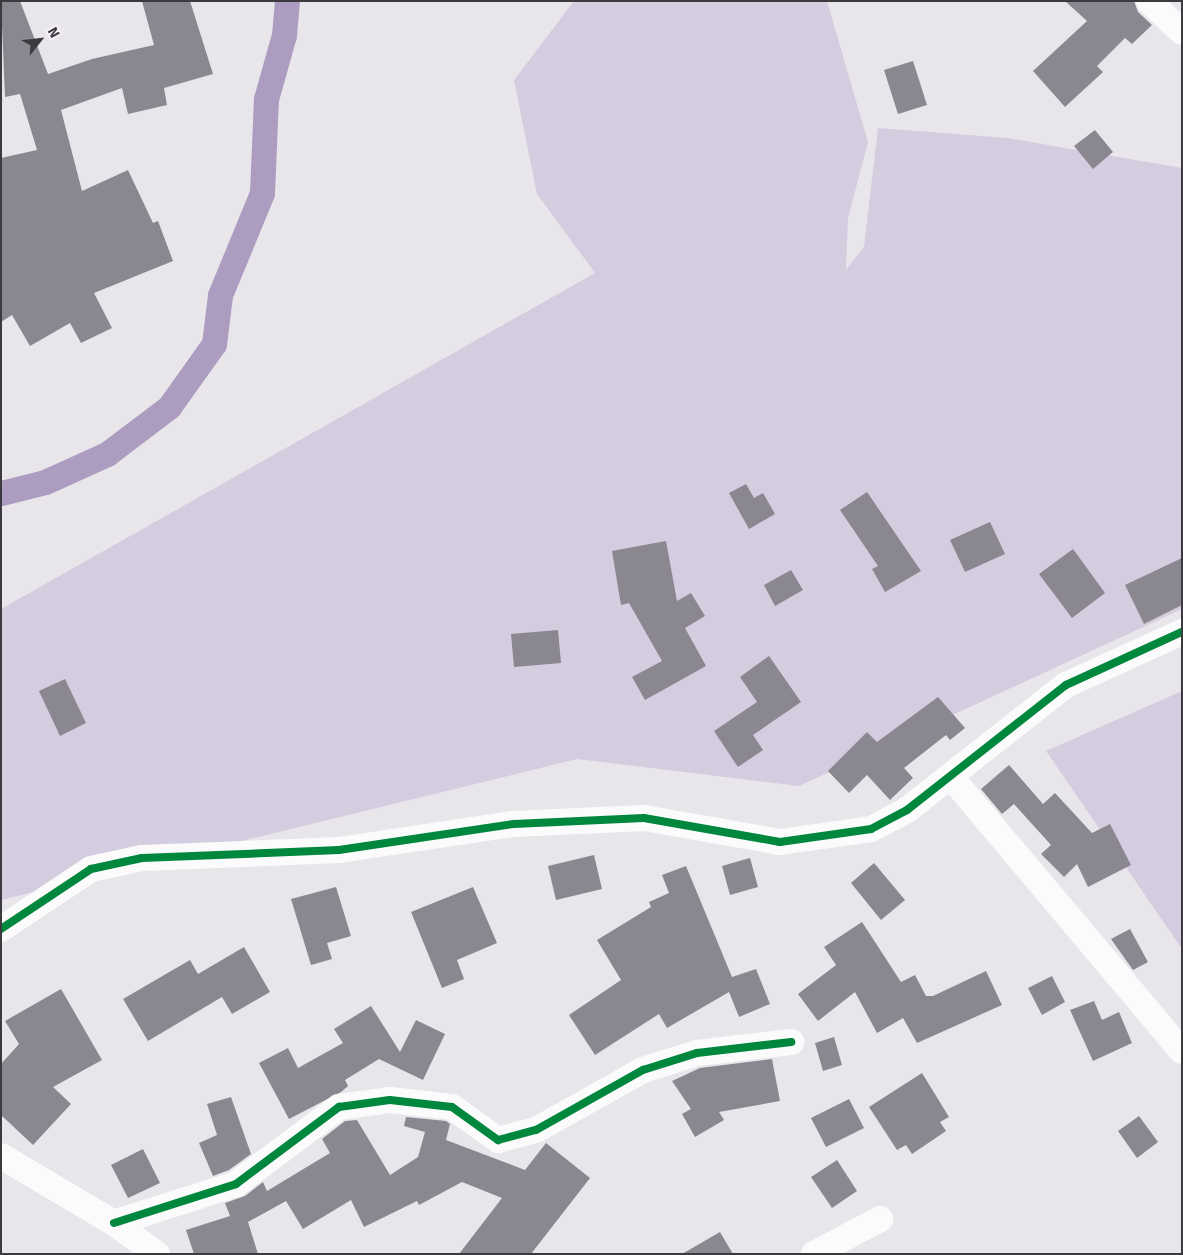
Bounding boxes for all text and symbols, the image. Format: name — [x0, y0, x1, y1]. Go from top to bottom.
north arrow — [15, 15, 65, 65]
text: N — [44, 24, 63, 41]

